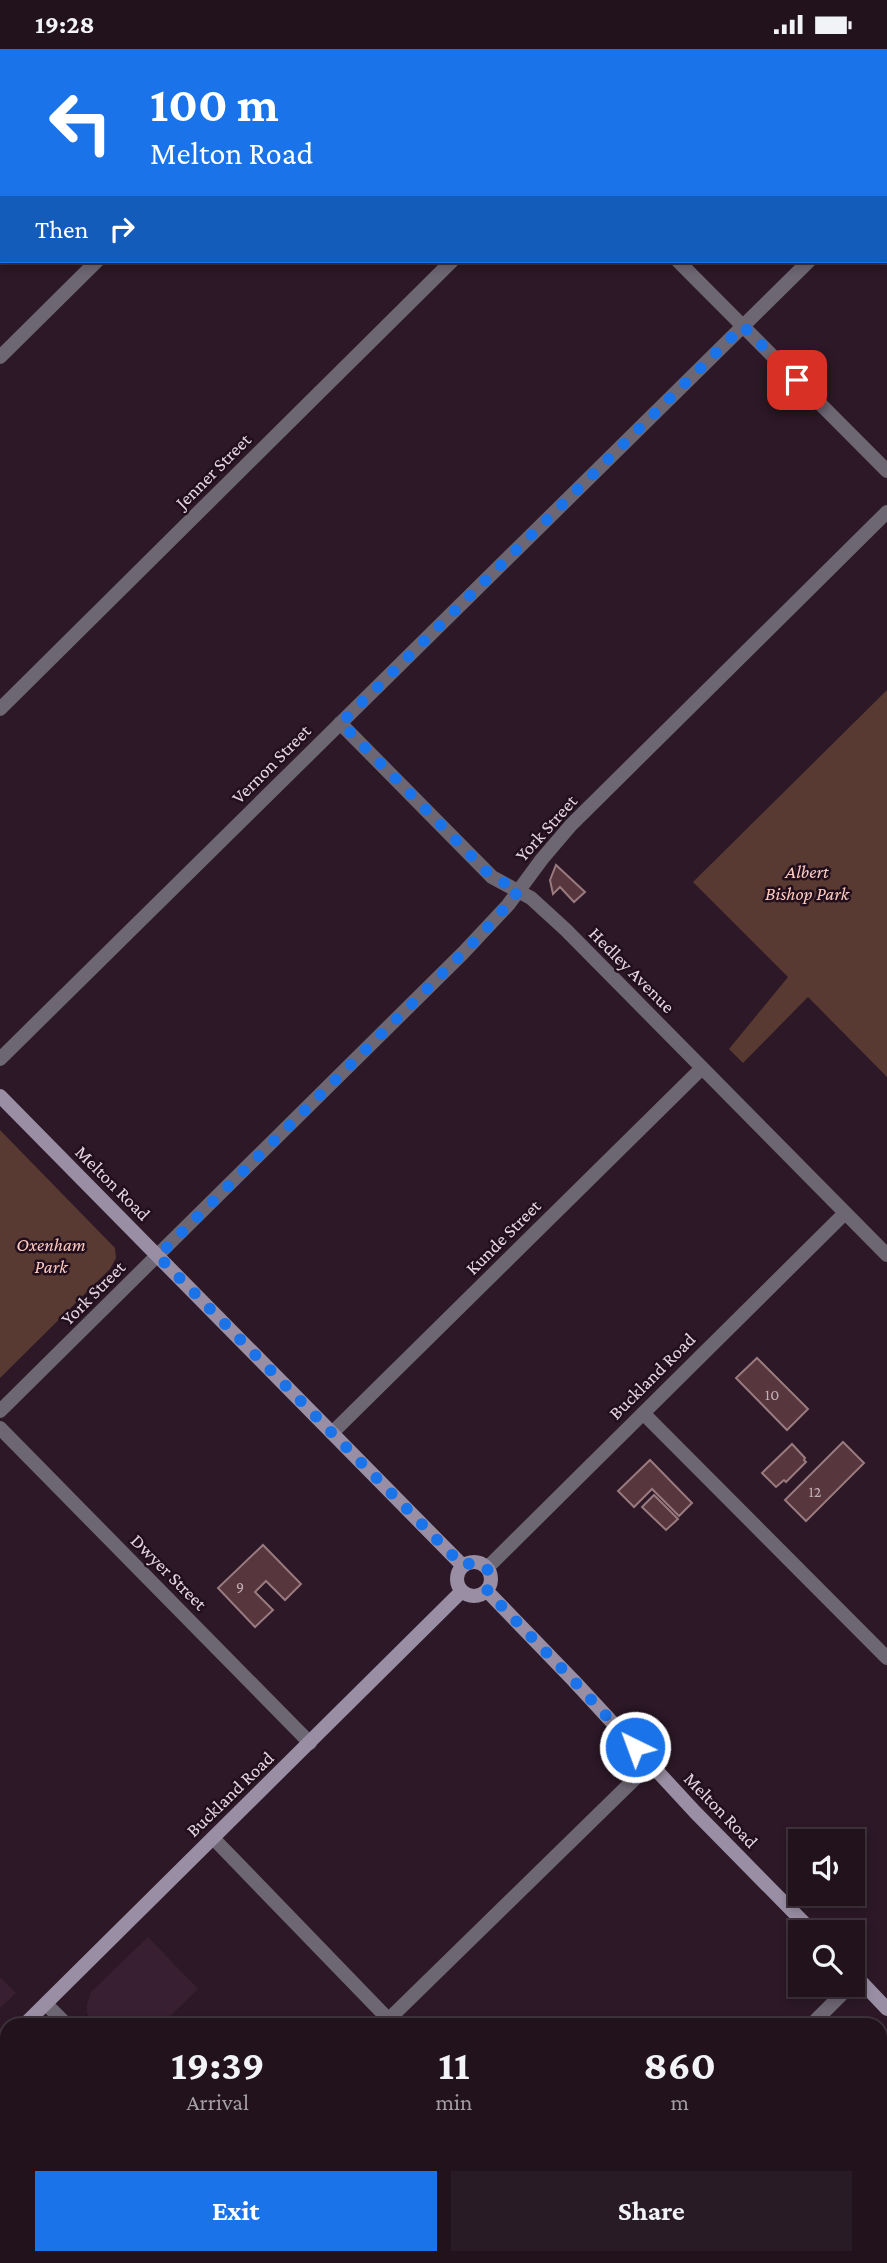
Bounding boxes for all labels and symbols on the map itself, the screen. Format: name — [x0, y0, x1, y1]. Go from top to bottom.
pin — [767, 350, 827, 410]
street label: Jenner Street — [170, 429, 255, 514]
street label: Vernon Street — [227, 720, 315, 808]
street label: York Street — [511, 790, 582, 865]
park label: Albert Bishop Park — [765, 861, 850, 904]
street label: Hedley Avenue — [585, 923, 679, 1017]
street label: Melton Road — [71, 1141, 155, 1225]
street label: Kunde Street — [461, 1195, 545, 1279]
park label: Oxenham Park — [16, 1234, 86, 1277]
street label: York Street — [57, 1256, 130, 1329]
street label: Buckland Road — [604, 1328, 700, 1424]
house number: 10 — [765, 1386, 779, 1403]
house number: 12 — [809, 1483, 822, 1500]
street label: Dwyer Street — [127, 1530, 212, 1615]
house number: 9 — [236, 1578, 244, 1595]
position arrow — [598, 1710, 672, 1784]
street label: Buckland Road — [182, 1747, 278, 1841]
street label: Melton Road — [680, 1768, 762, 1852]

